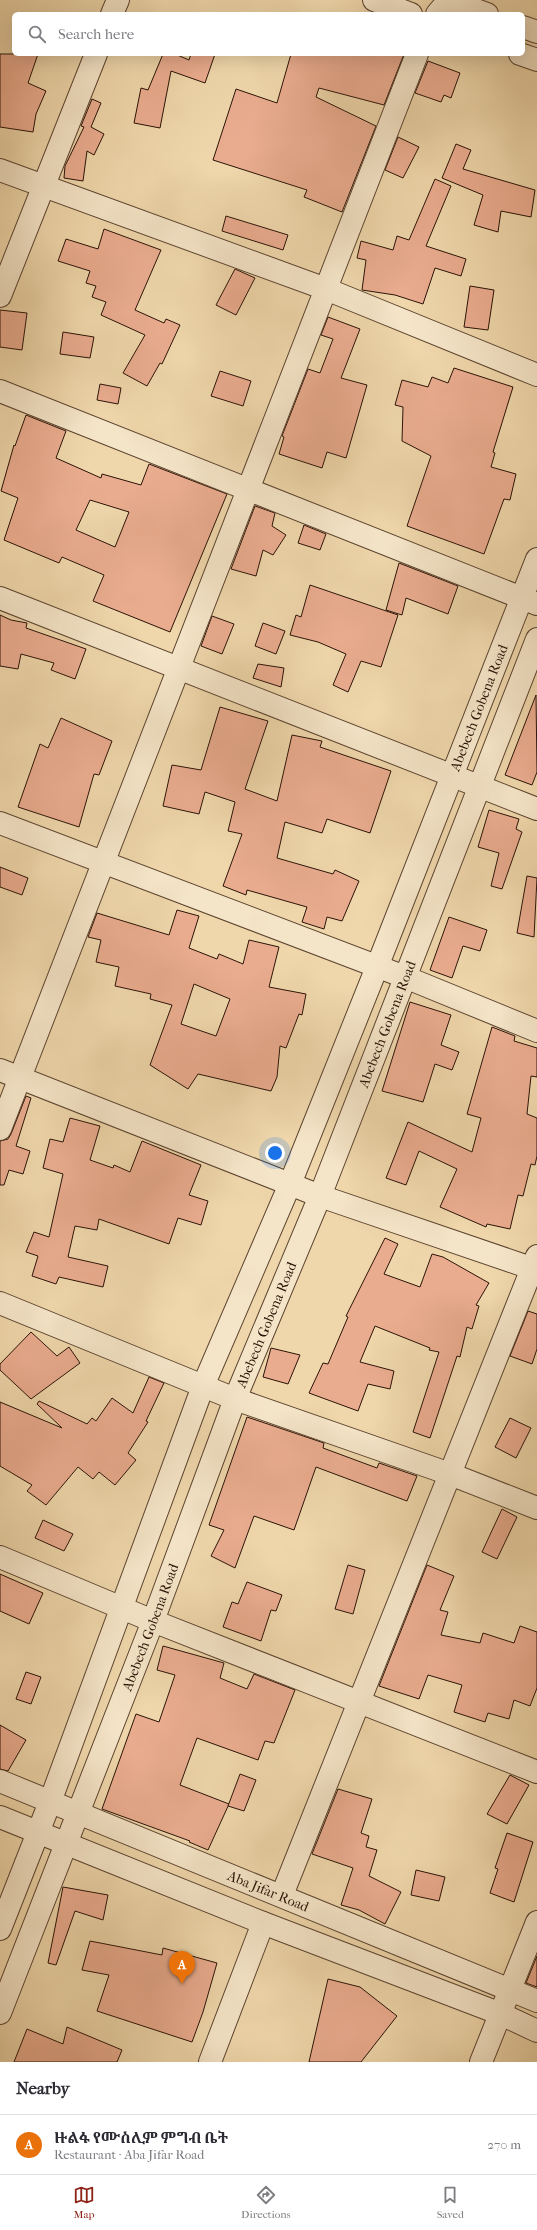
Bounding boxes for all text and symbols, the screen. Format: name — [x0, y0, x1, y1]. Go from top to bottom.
search box — [12, 12, 525, 56]
icon: search — [26, 23, 48, 45]
text: Search here — [58, 25, 134, 43]
street label: Abebech Gobena Road — [446, 642, 512, 775]
street label: Abebech Gobena Road — [355, 958, 420, 1091]
your location — [265, 1143, 285, 1163]
street label: Abebech Gobena Road — [232, 1259, 301, 1391]
street label: Abebech Gobena Road — [118, 1561, 183, 1694]
street label: Aba Jifar Road — [224, 1867, 312, 1916]
pin: A — [169, 1951, 195, 1984]
text: Nearby — [16, 2078, 70, 2098]
text: ዙልፋ የሙስሊም ምግብ ቤት — [54, 2129, 228, 2147]
text: A — [25, 2137, 33, 2152]
text: 270 m — [487, 2137, 521, 2152]
text: Restaurant · Aba Jifar Road — [54, 2147, 204, 2162]
tab: Map — [73, 2184, 95, 2221]
tab: Directions — [241, 2184, 291, 2221]
tab: Saved — [437, 2184, 464, 2221]

